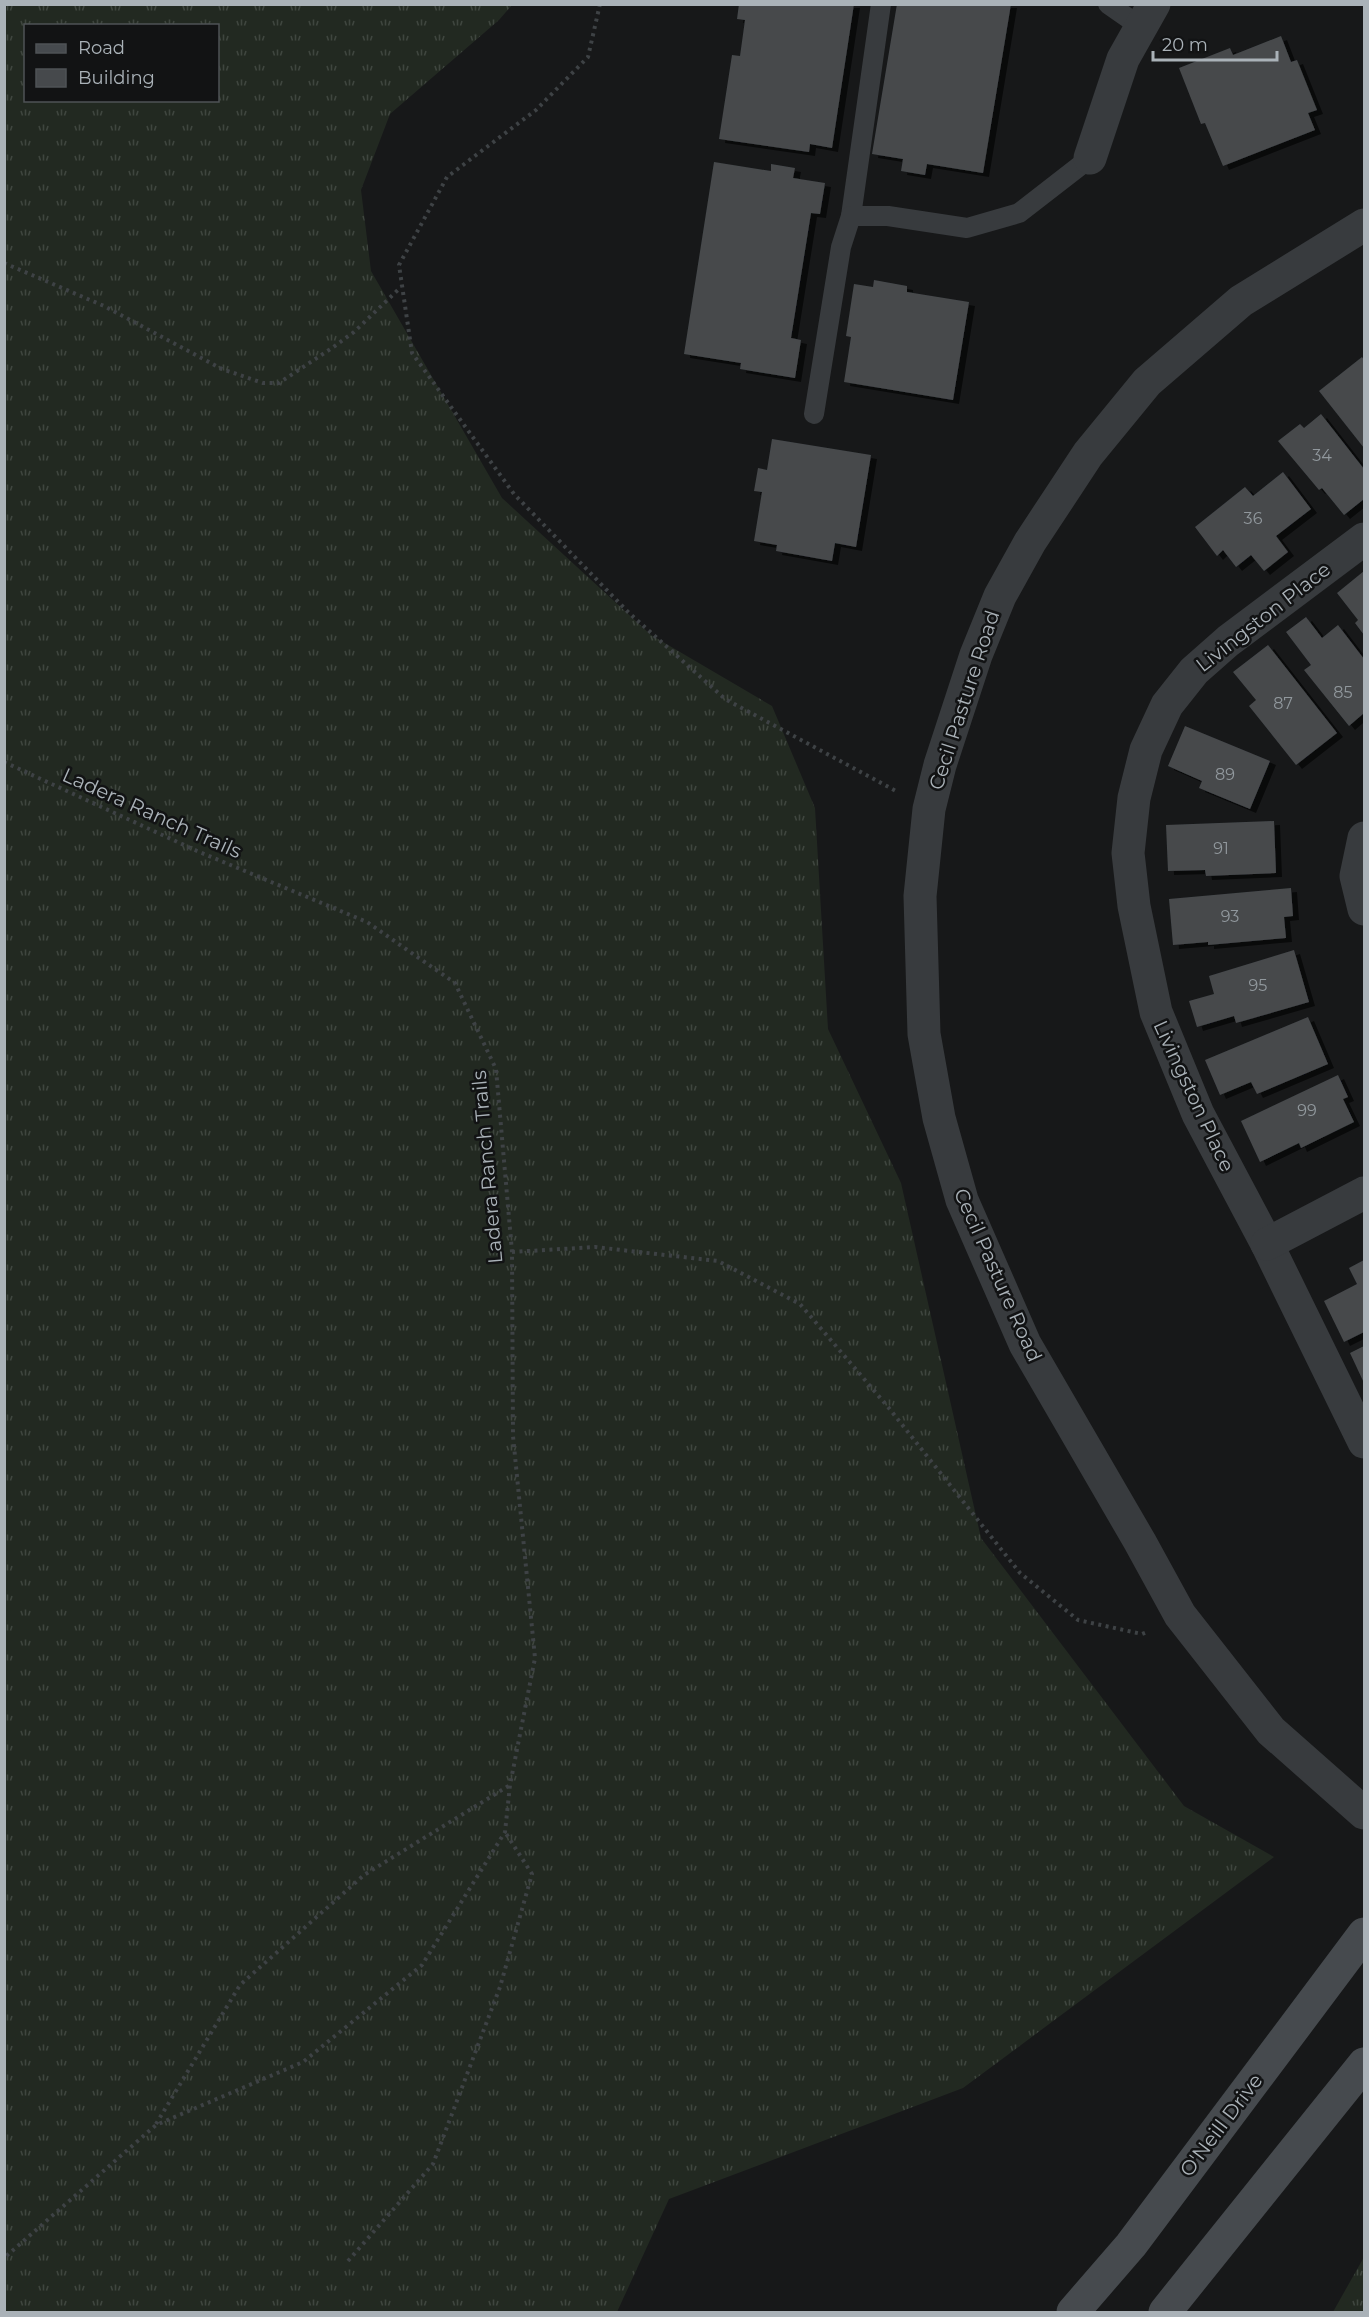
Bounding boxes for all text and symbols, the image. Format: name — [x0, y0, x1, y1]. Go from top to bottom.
legend — [24, 24, 219, 102]
scale bar — [1153, 24, 1278, 62]
text: 20 m — [1162, 34, 1208, 56]
text: Road — [78, 37, 125, 59]
text: Building — [78, 67, 155, 89]
house number: 34 — [1312, 446, 1332, 465]
house number: 36 — [1244, 509, 1263, 528]
street label: Livingston Place — [1191, 557, 1335, 677]
street label: Cecil Pasture Road — [924, 607, 1004, 793]
house number: 85 — [1333, 683, 1353, 702]
house number: 87 — [1273, 694, 1293, 713]
street label: Ladera Ranch Trails — [59, 763, 246, 863]
house number: 89 — [1215, 765, 1235, 784]
house number: 91 — [1213, 839, 1229, 858]
house number: 93 — [1221, 907, 1239, 926]
house number: 95 — [1249, 976, 1267, 995]
street label: Livingston Place — [1148, 1017, 1240, 1175]
street label: Ladera Ranch Trails — [467, 1069, 507, 1265]
house number: 99 — [1297, 1101, 1317, 1120]
street label: Cecil Pasture Road — [949, 1184, 1047, 1366]
street label: O'Neill Drive — [1175, 2069, 1267, 2181]

